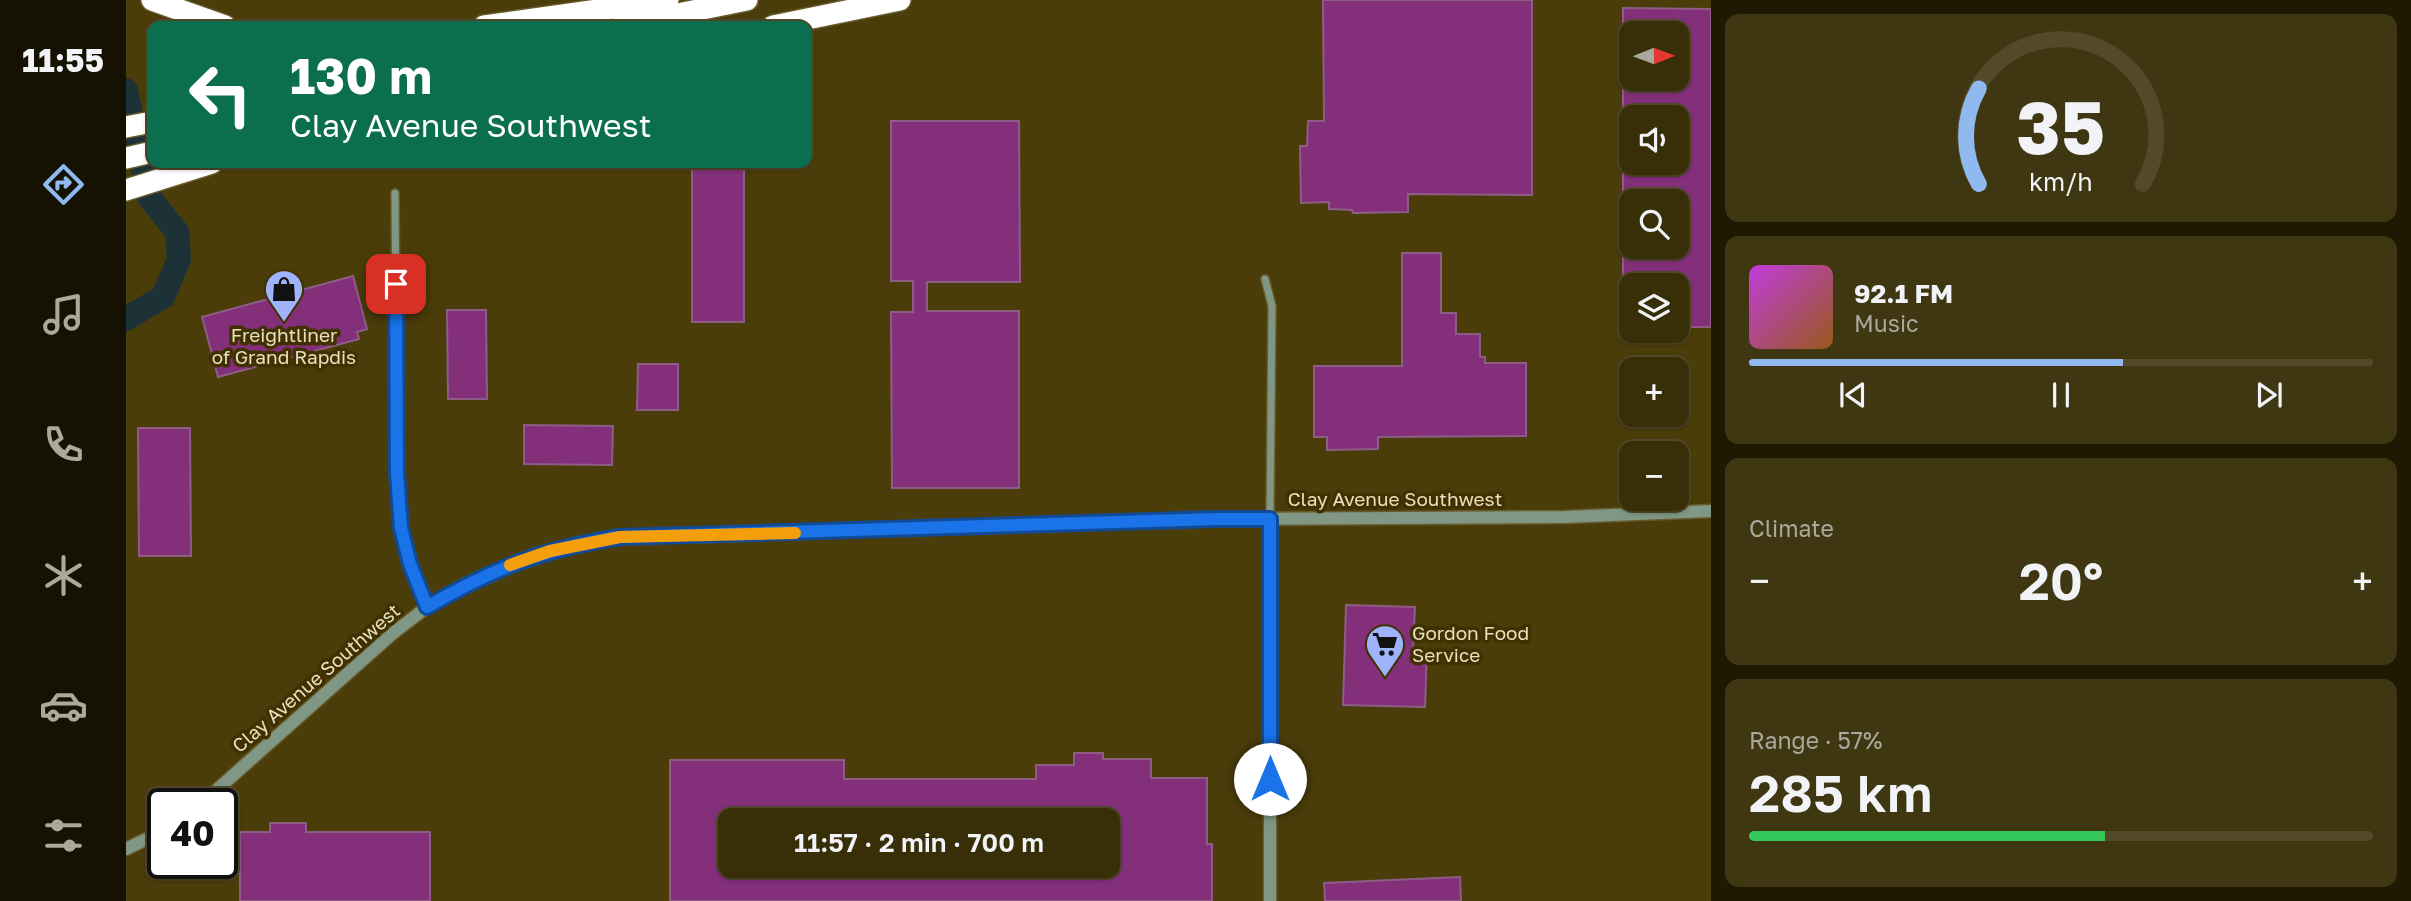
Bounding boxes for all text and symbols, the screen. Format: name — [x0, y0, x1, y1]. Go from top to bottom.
north arrow — [1619, 21, 1689, 91]
map controls — [1619, 21, 1689, 511]
text: 11:55 — [22, 41, 104, 79]
text: 130 m — [290, 46, 432, 105]
icon: left — [175, 49, 266, 140]
text: 35 — [2017, 83, 2105, 170]
button: sound — [1619, 105, 1689, 175]
text: Clay Avenue Southwest — [290, 106, 651, 144]
icon: directions — [39, 160, 88, 209]
text: km/h — [2029, 166, 2093, 197]
button: search — [1619, 189, 1689, 259]
pin — [366, 254, 426, 314]
icon: arrive — [377, 265, 415, 303]
shop icon: Freightliner of Grand Rapdis — [263, 268, 305, 323]
button: layers — [1619, 273, 1689, 343]
text: 92.1 FM — [1854, 278, 1953, 309]
icon: music — [39, 290, 88, 339]
text: Music — [1854, 309, 1919, 337]
place label: Freightliner of Grand Rapdis — [212, 323, 356, 368]
button: + — [1619, 357, 1689, 427]
icon: previous — [1834, 376, 1872, 414]
icon: pause — [2042, 376, 2080, 414]
icon: next — [2250, 376, 2288, 414]
icon: phone — [39, 420, 88, 469]
button: − — [1619, 441, 1689, 511]
street label: Clay Avenue Southwest — [1288, 487, 1502, 510]
text: Climate — [1749, 514, 1834, 542]
text: 20° — [2019, 549, 2103, 611]
icon: climate — [39, 551, 88, 600]
text: − — [1749, 558, 1770, 603]
text: + — [2352, 558, 2373, 603]
street label: Clay Avenue Southwest — [227, 599, 404, 757]
place label: Gordon Food Service — [1412, 621, 1529, 666]
supermarket icon: Gordon Food Service — [1364, 623, 1406, 678]
icon: car — [39, 681, 88, 730]
text: Range · 57% — [1749, 726, 1882, 754]
position arrow — [1233, 742, 1307, 816]
text: 285 km — [1749, 761, 1932, 823]
speed limit sign: 40 — [147, 788, 238, 879]
icon: filters — [39, 811, 88, 860]
text: 11:57 · 2 min · 700 m — [794, 827, 1044, 858]

